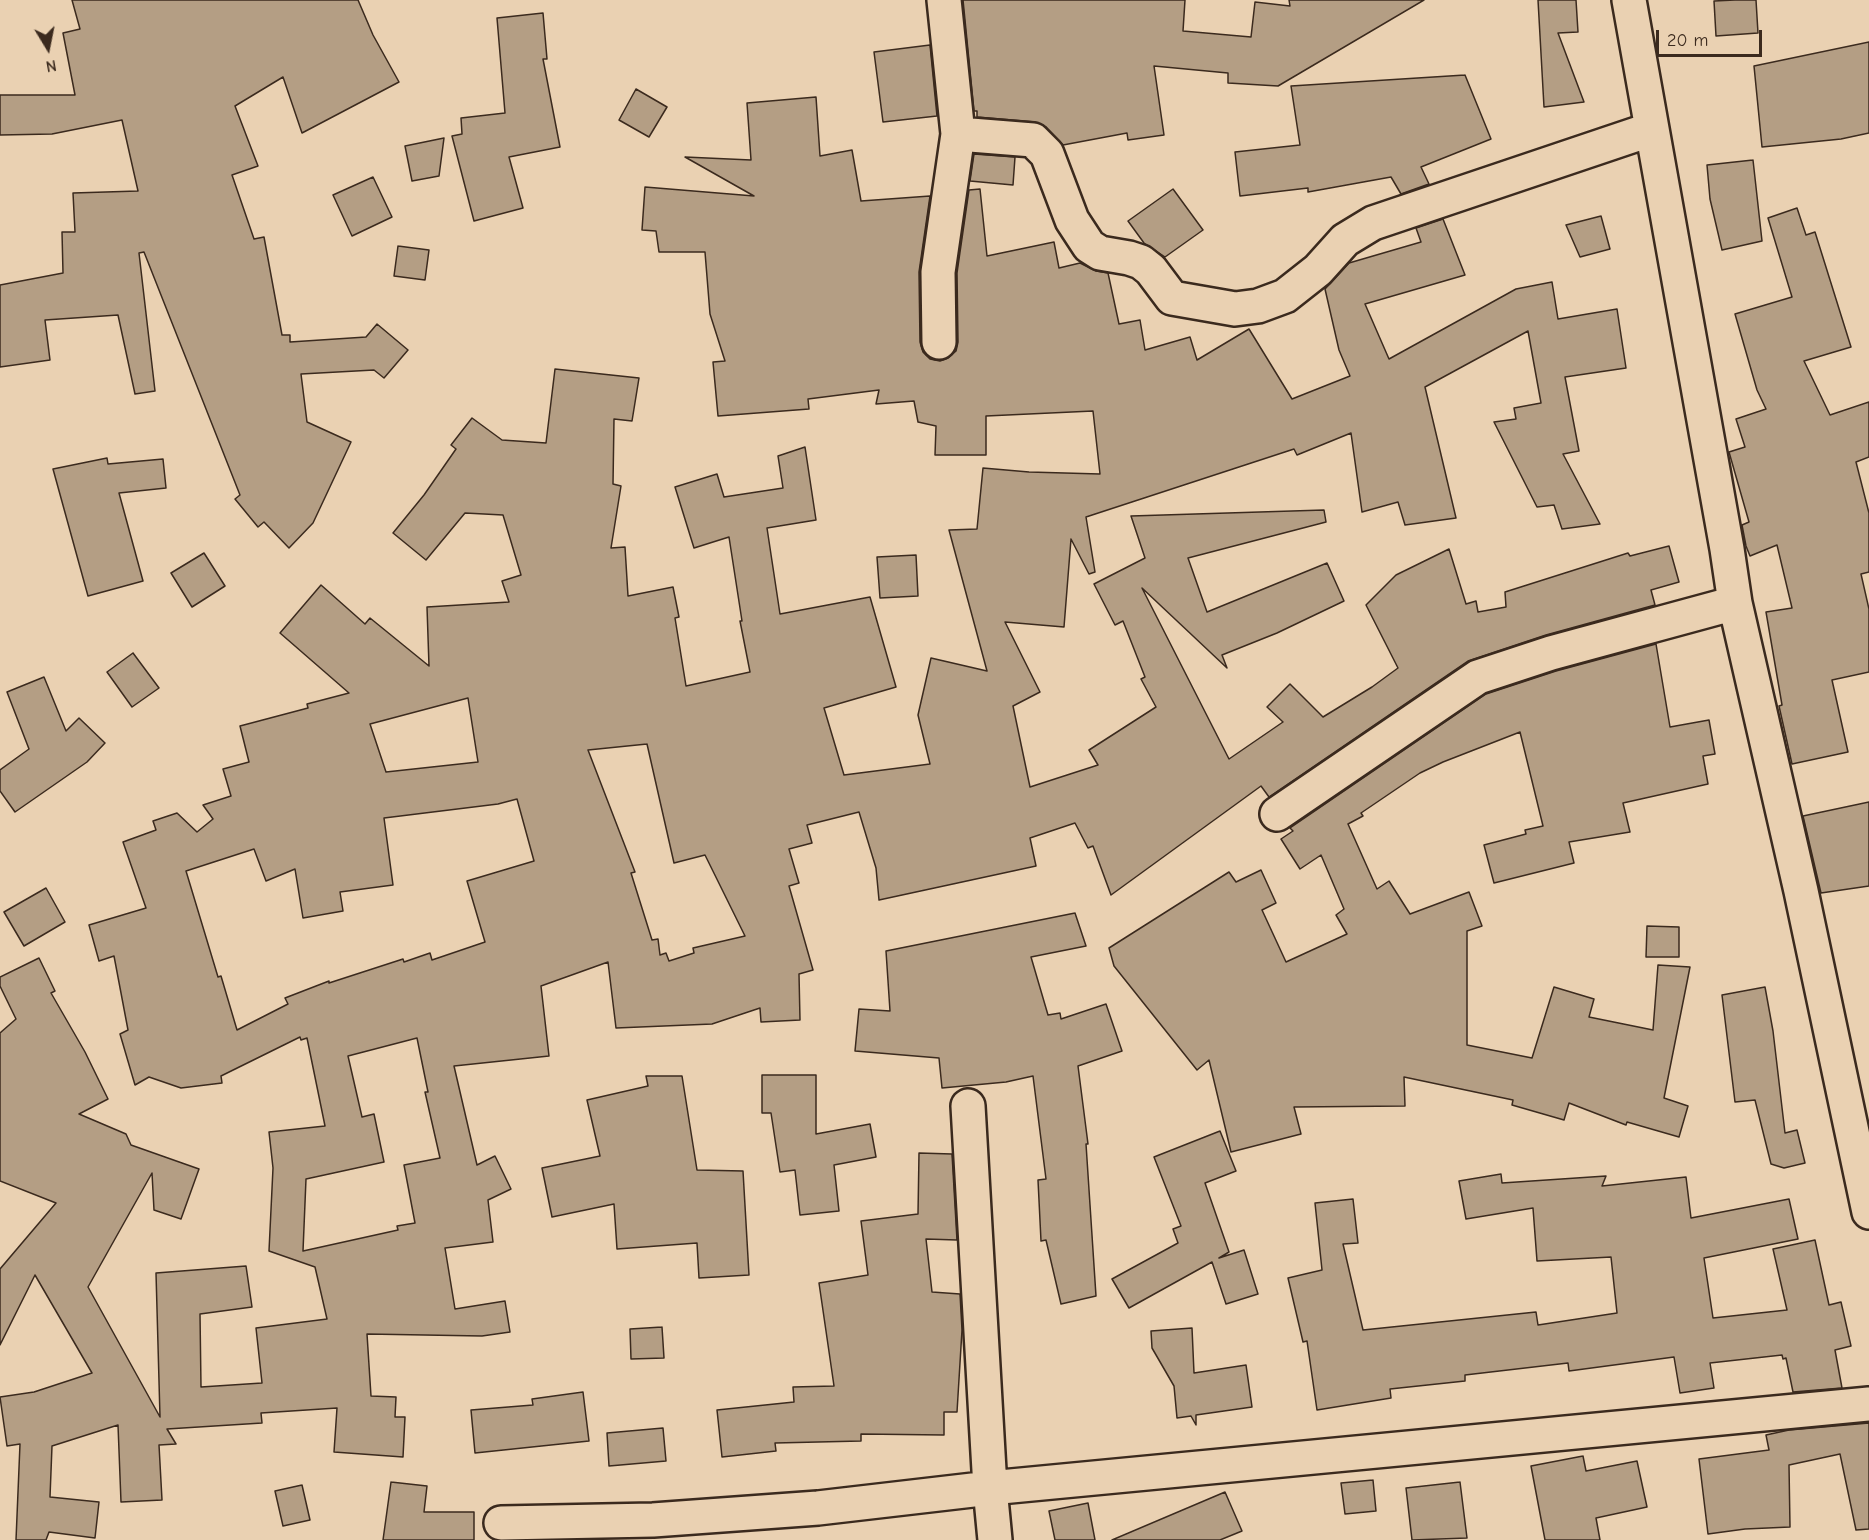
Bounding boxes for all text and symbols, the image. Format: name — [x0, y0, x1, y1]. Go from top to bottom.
north arrow — [18, 18, 78, 78]
scale bar — [1659, 18, 1766, 56]
text: 20 m — [1667, 30, 1708, 51]
text: N — [44, 56, 58, 75]

